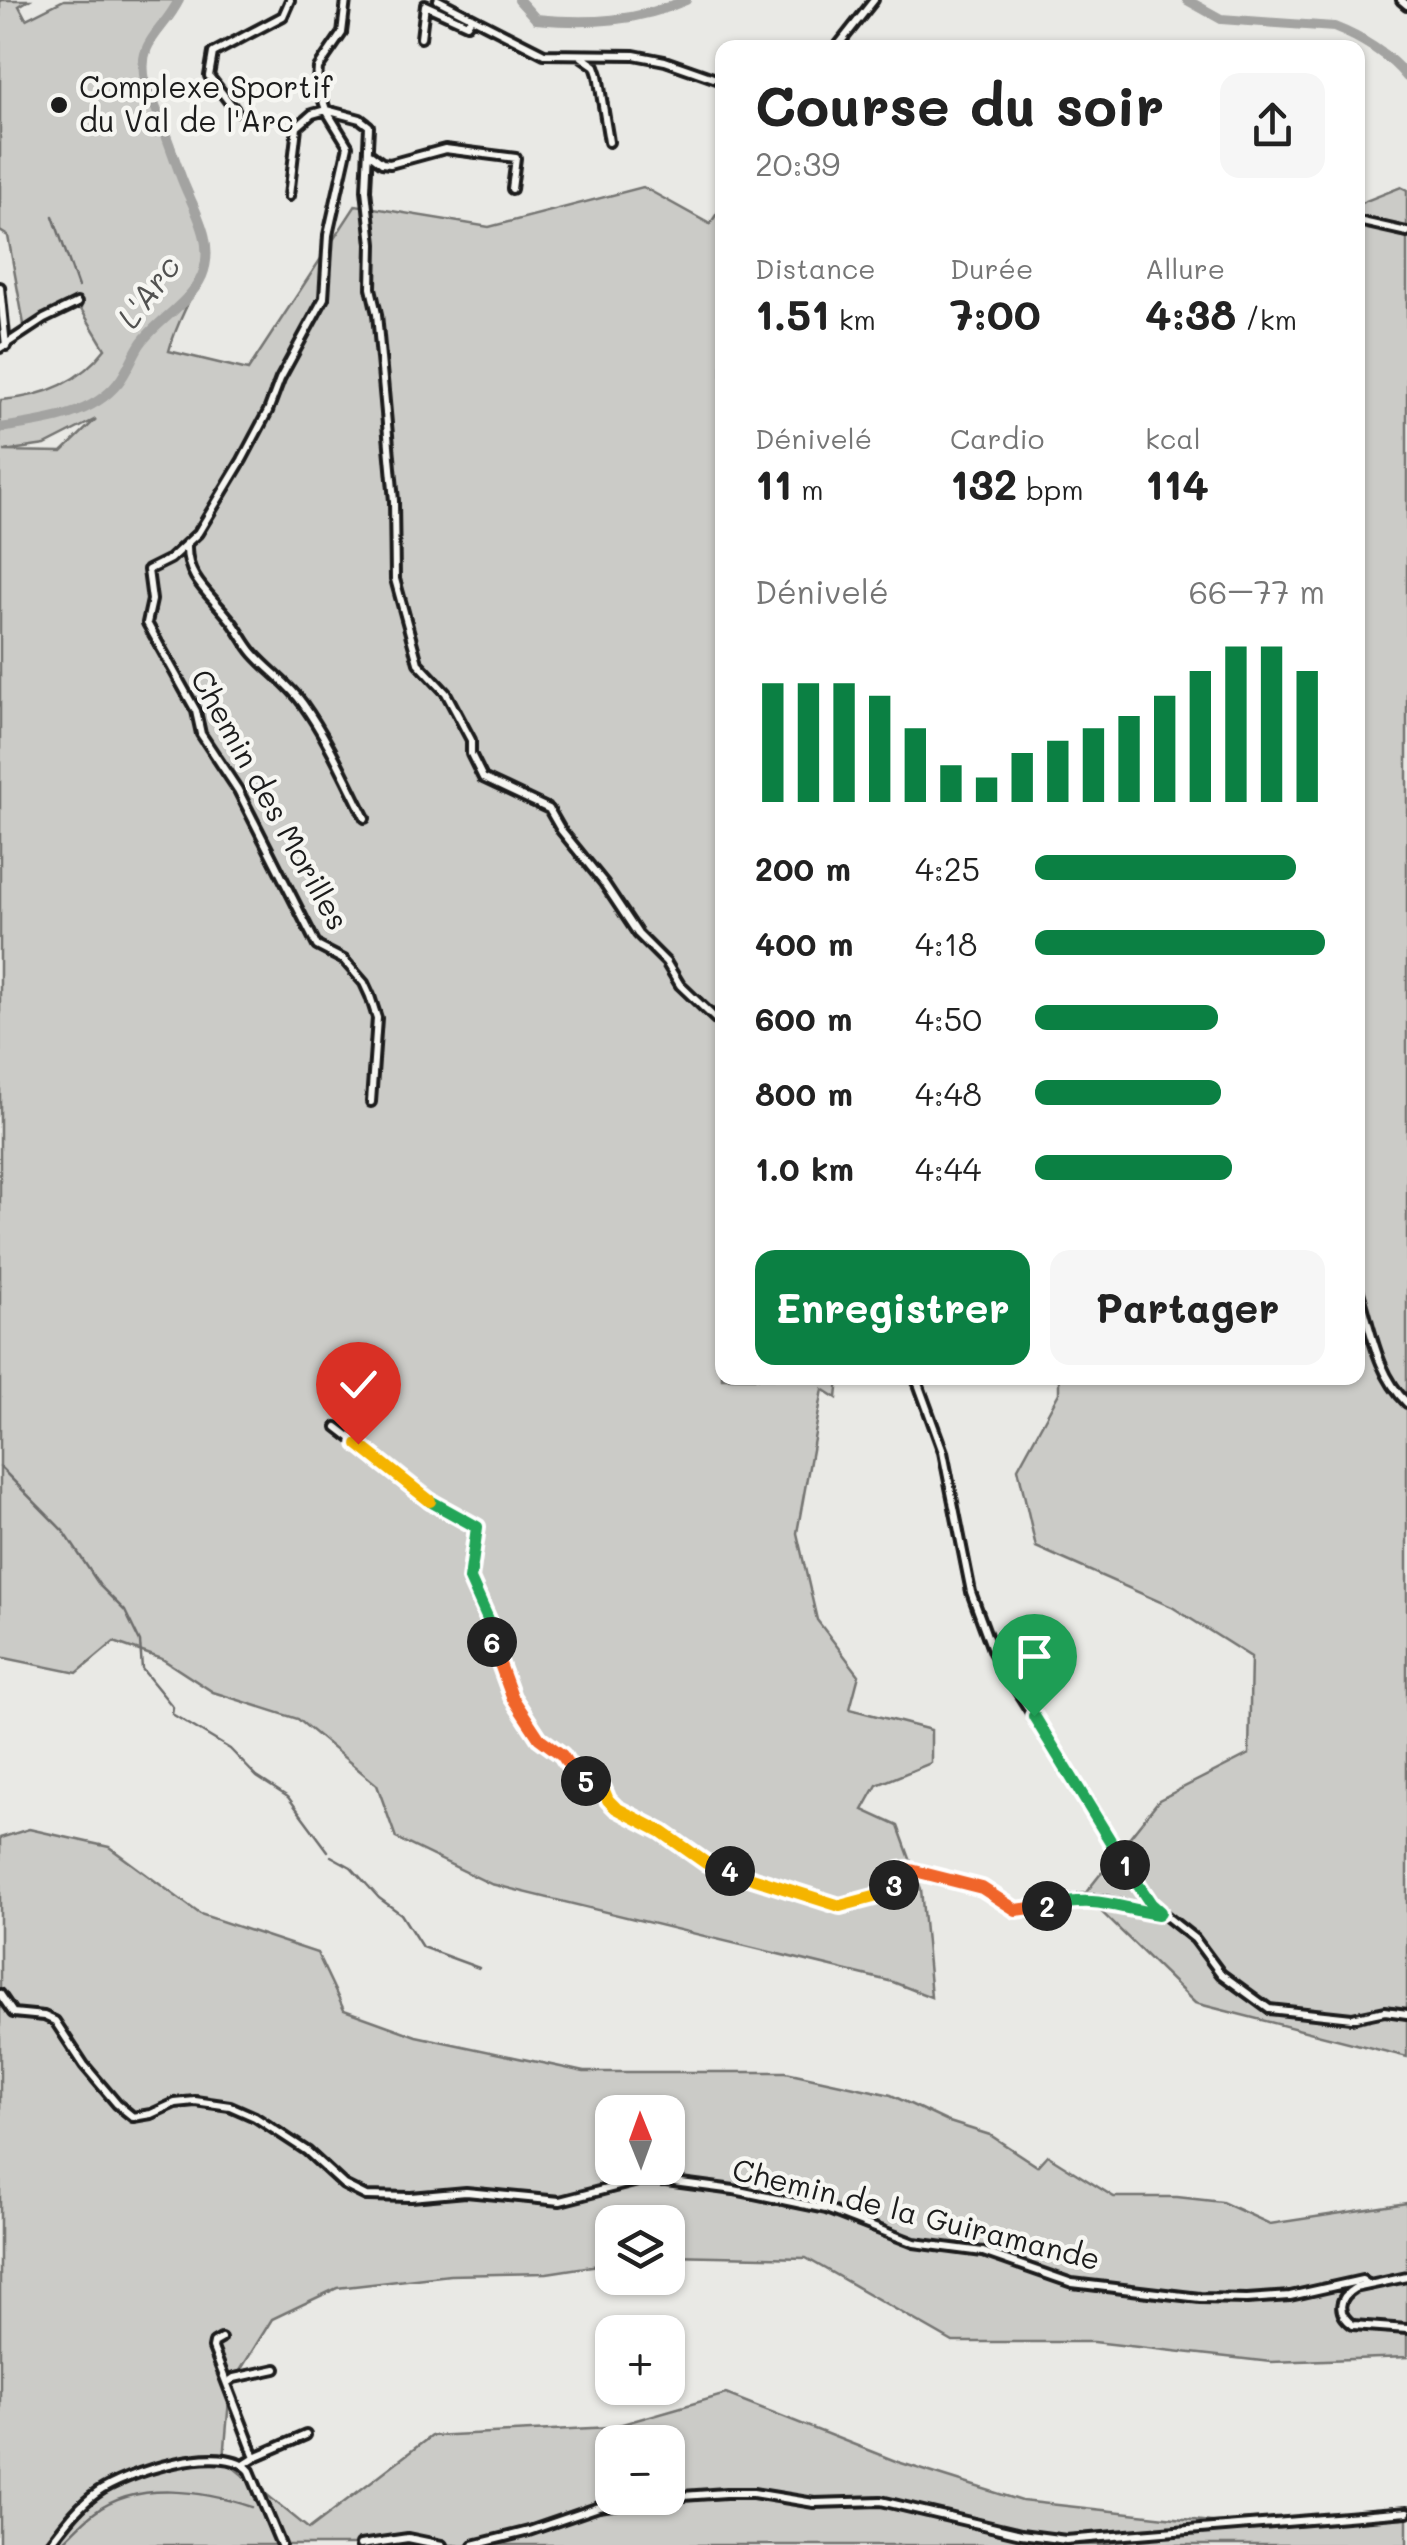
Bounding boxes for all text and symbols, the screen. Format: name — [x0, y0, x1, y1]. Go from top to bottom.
place label: Complexe Sportif du Val de l'Arc — [79, 66, 334, 140]
text: Course du soir — [755, 68, 1164, 140]
button: share — [1220, 73, 1325, 178]
marker: Complexe Sportif du Val de l'Arc — [48, 94, 70, 116]
text: 20:39 — [755, 142, 840, 184]
water label: L'Arc — [106, 246, 189, 336]
text: Distance — [755, 250, 876, 286]
text: Durée — [950, 250, 1033, 286]
text: Allure — [1145, 250, 1225, 286]
text: 1.51 — [755, 286, 830, 341]
text: 7:00 — [950, 286, 1041, 341]
text: 4:38 — [1145, 286, 1236, 341]
text: km — [830, 301, 876, 337]
text: /km — [1236, 301, 1297, 337]
text: Dénivelé — [755, 420, 872, 456]
text: Cardio — [950, 420, 1044, 456]
text: kcal — [1145, 420, 1201, 456]
text: 11 — [755, 456, 792, 511]
text: 132 — [950, 456, 1017, 511]
text: 114 — [1145, 456, 1209, 511]
text: m — [792, 471, 824, 507]
text: bpm — [1017, 471, 1084, 507]
text: Dénivelé — [755, 570, 889, 612]
text: 66–77 m — [1189, 570, 1325, 612]
street label: Chemin des Morilles — [182, 662, 359, 936]
text: 200 m — [755, 847, 851, 889]
text: 4:25 — [915, 847, 980, 889]
text: 400 m — [755, 922, 853, 964]
text: 4:18 — [915, 922, 977, 964]
text: 600 m — [755, 997, 852, 1039]
text: 4:50 — [915, 997, 982, 1039]
text: 800 m — [755, 1072, 853, 1114]
text: 4:48 — [915, 1072, 982, 1114]
text: 1.0 km — [755, 1147, 854, 1189]
text: 4:44 — [915, 1147, 981, 1189]
button: Enregistrer — [755, 1250, 1030, 1365]
button: Partager — [1050, 1250, 1325, 1365]
pin — [316, 1342, 401, 1445]
icon: check — [331, 1357, 386, 1412]
pin — [992, 1614, 1077, 1717]
pin: 6 — [467, 1617, 517, 1667]
text: 6 — [484, 1624, 500, 1660]
icon: arrive — [1007, 1629, 1062, 1684]
pin: 5 — [561, 1756, 611, 1806]
text: 5 — [578, 1763, 594, 1799]
pin: 1 — [1100, 1840, 1150, 1890]
pin: 4 — [705, 1846, 755, 1896]
text: 1 — [1119, 1847, 1131, 1883]
text: 4 — [721, 1853, 739, 1889]
pin: 3 — [869, 1860, 919, 1910]
text: 3 — [886, 1867, 902, 1903]
pin: 2 — [1022, 1881, 1072, 1931]
text: 2 — [1039, 1888, 1055, 1924]
north arrow — [595, 2095, 685, 2185]
map controls — [595, 2095, 685, 2515]
street label: Chemin de la Guiramande — [728, 2148, 1105, 2278]
button: layers — [595, 2205, 685, 2295]
button: + — [595, 2315, 685, 2405]
button: − — [595, 2425, 685, 2515]

